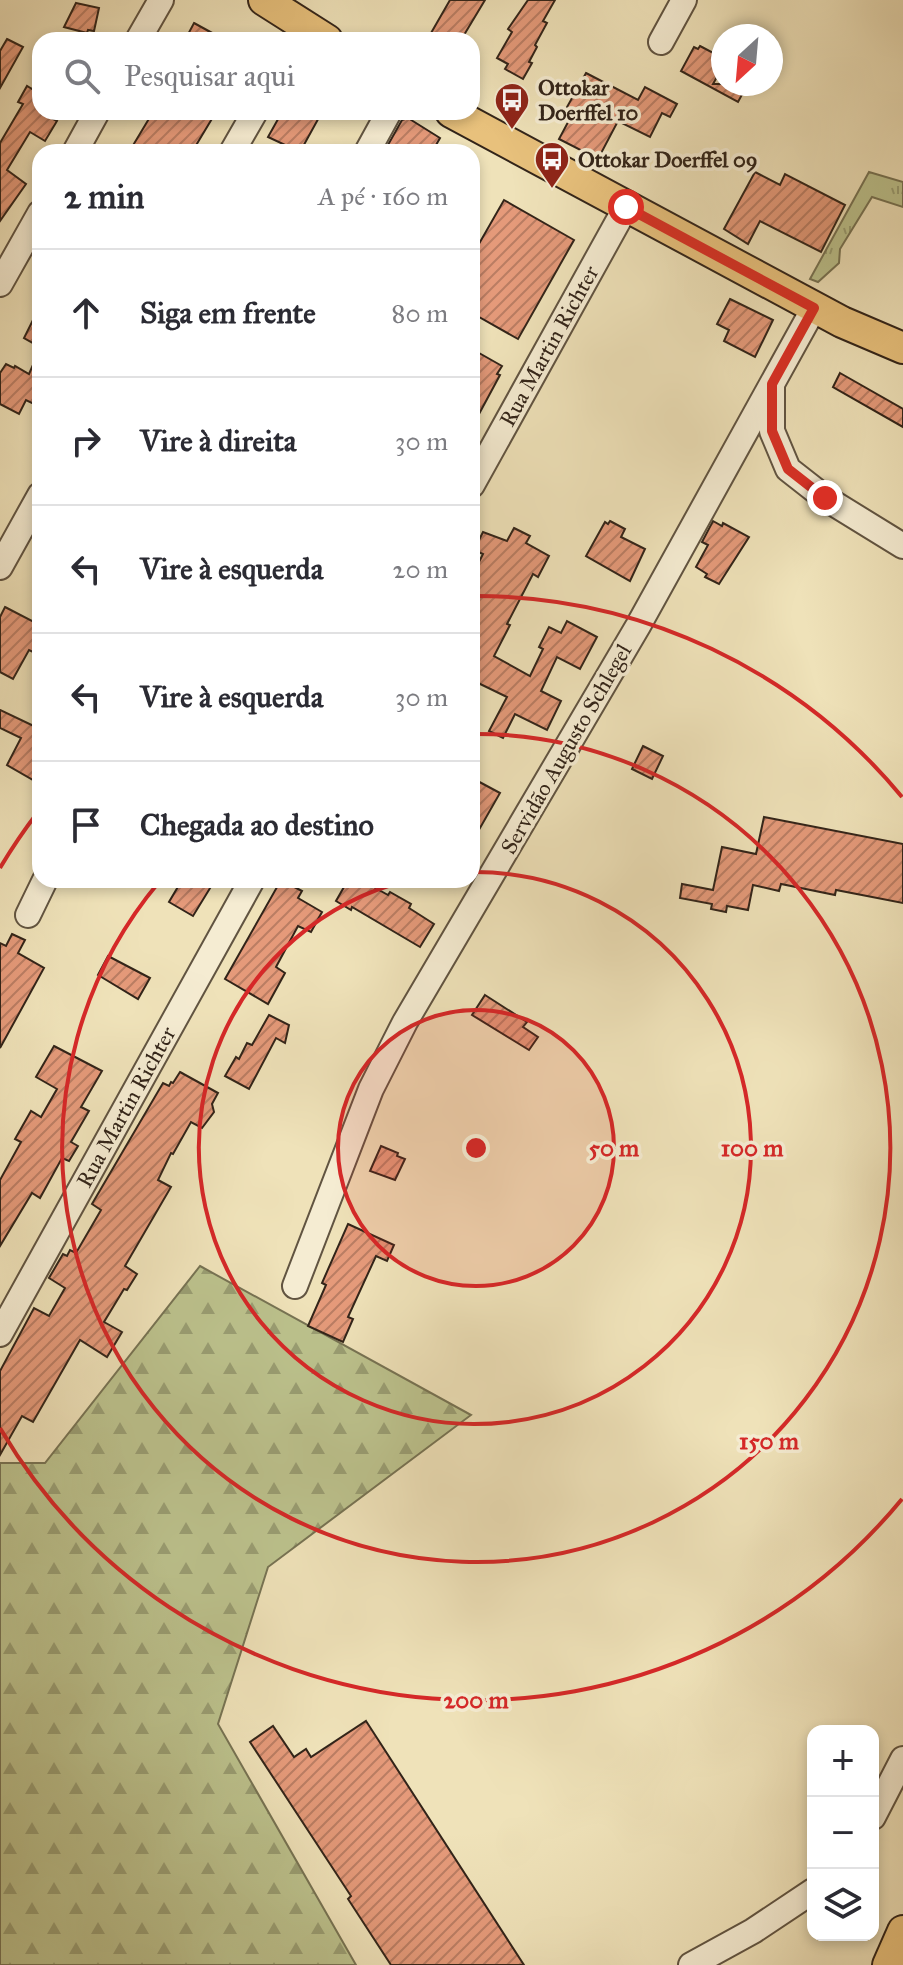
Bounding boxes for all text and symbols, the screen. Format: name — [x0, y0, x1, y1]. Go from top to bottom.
north arrow — [711, 24, 783, 96]
search box — [32, 32, 480, 120]
icon: search — [60, 54, 104, 98]
text: Pesquisar aqui — [124, 58, 295, 94]
place label: Ottokar Doerffel 10 — [538, 74, 639, 126]
bus stop icon: Ottokar Doerffel 10 — [493, 81, 531, 131]
bus stop icon: Ottokar Doerffel 09 — [533, 140, 571, 190]
place label: Ottokar Doerffel 09 — [578, 146, 758, 173]
text: 2 min — [64, 176, 144, 217]
text: A pé · 160 m — [318, 180, 448, 212]
route start — [608, 189, 644, 225]
street label: Rua Martin Richter — [494, 260, 605, 431]
icon: ahead — [64, 291, 108, 335]
text: Siga em frente — [140, 295, 316, 331]
text: 80 m — [392, 297, 448, 329]
icon: right — [64, 419, 108, 463]
text: Vire à direita — [140, 423, 296, 459]
text: 30 m — [395, 425, 448, 457]
route end — [807, 480, 843, 516]
icon: left — [64, 547, 108, 591]
text: Vire à esquerda — [140, 551, 323, 587]
text: 20 m — [393, 553, 448, 585]
street label: Servidão Augusto Schlegel — [495, 639, 637, 859]
icon: left — [64, 675, 108, 719]
text: Vire à esquerda — [140, 679, 323, 715]
text: 30 m — [395, 681, 448, 713]
icon: arrive — [64, 803, 108, 847]
text: Chegada ao destino — [140, 807, 374, 843]
street label: Rua Martin Richter — [71, 1021, 182, 1192]
text: 50 m — [589, 1133, 640, 1163]
text: 100 m — [721, 1133, 784, 1163]
centre of rings — [462, 1134, 490, 1162]
text: 150 m — [739, 1426, 800, 1456]
text: 200 m — [443, 1685, 509, 1715]
map controls — [807, 1725, 879, 1941]
button: + — [807, 1725, 879, 1797]
button: − — [807, 1797, 879, 1869]
button: layers — [807, 1869, 879, 1941]

